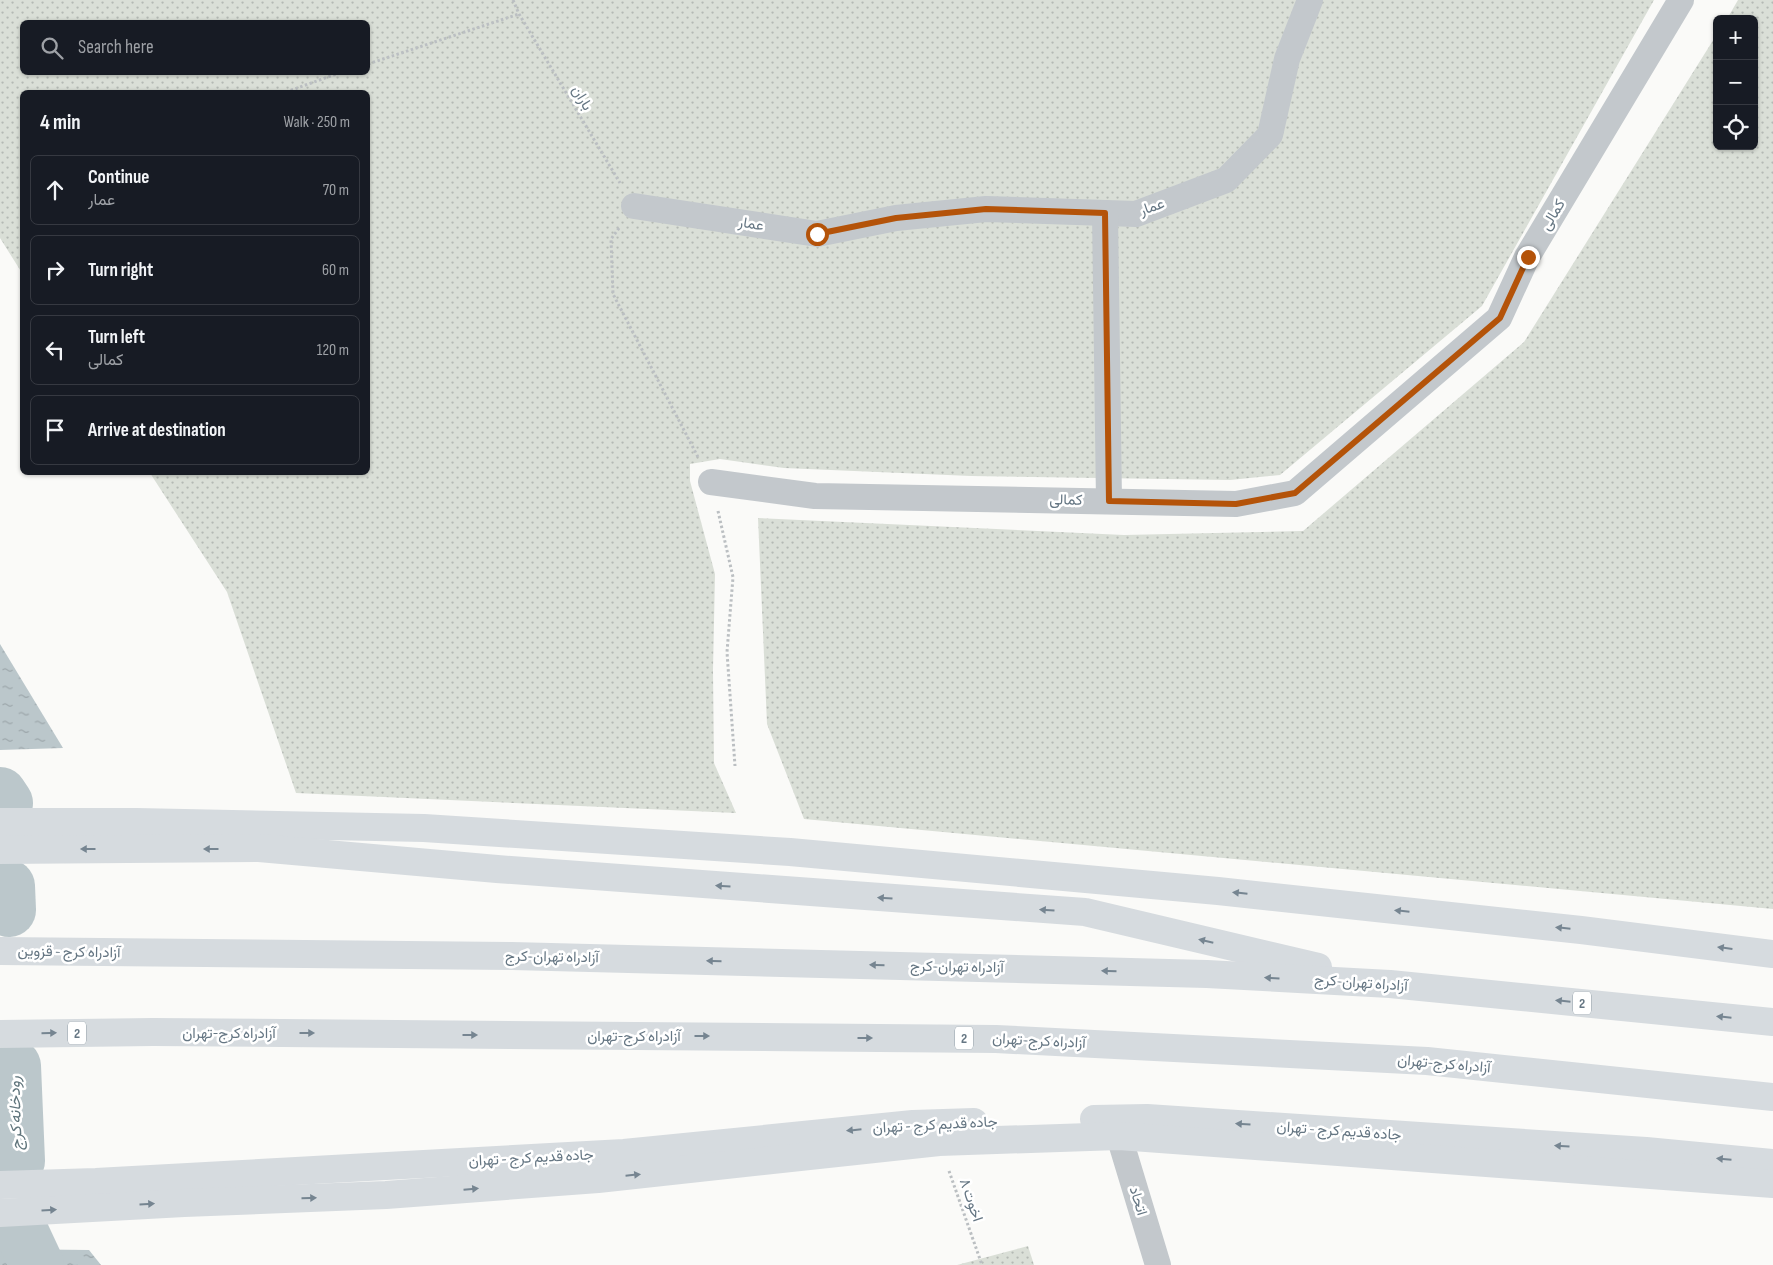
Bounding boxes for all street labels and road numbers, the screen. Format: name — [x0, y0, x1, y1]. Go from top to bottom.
street label: باران — [567, 82, 597, 114]
street label: عمار — [1136, 194, 1167, 220]
street label: کمالی — [1536, 196, 1570, 234]
street label: عمار — [736, 212, 765, 235]
street label: کمالی — [1049, 490, 1083, 510]
street label: آزادراه کرج - قزوین — [17, 942, 122, 963]
street label: آزادراه تهران-کرج — [505, 947, 601, 968]
street label: آزادراه تهران-کرج — [910, 957, 1006, 978]
street label: آزادراه تهران-کرج — [1314, 970, 1410, 997]
road number: 2 — [1573, 991, 1591, 1014]
road number: 2 — [68, 1021, 86, 1044]
street label: آزادراه کرج-تهران — [182, 1024, 277, 1044]
road number: 2 — [955, 1026, 973, 1050]
street label: آزادراه کرج-تهران — [587, 1027, 682, 1047]
street label: آزادراه کرج-تهران — [992, 1029, 1088, 1054]
street label: آزادراه کرج-تهران — [1396, 1050, 1493, 1079]
street label: جاده قدیم کرج - تهران — [872, 1112, 998, 1139]
street label: جاده قدیم کرج - تهران — [1276, 1117, 1402, 1146]
street label: جاده قدیم کرج - تهران — [468, 1145, 594, 1172]
street label: اخوت ۸ — [955, 1176, 987, 1224]
street label: اتحاد — [1125, 1184, 1151, 1218]

